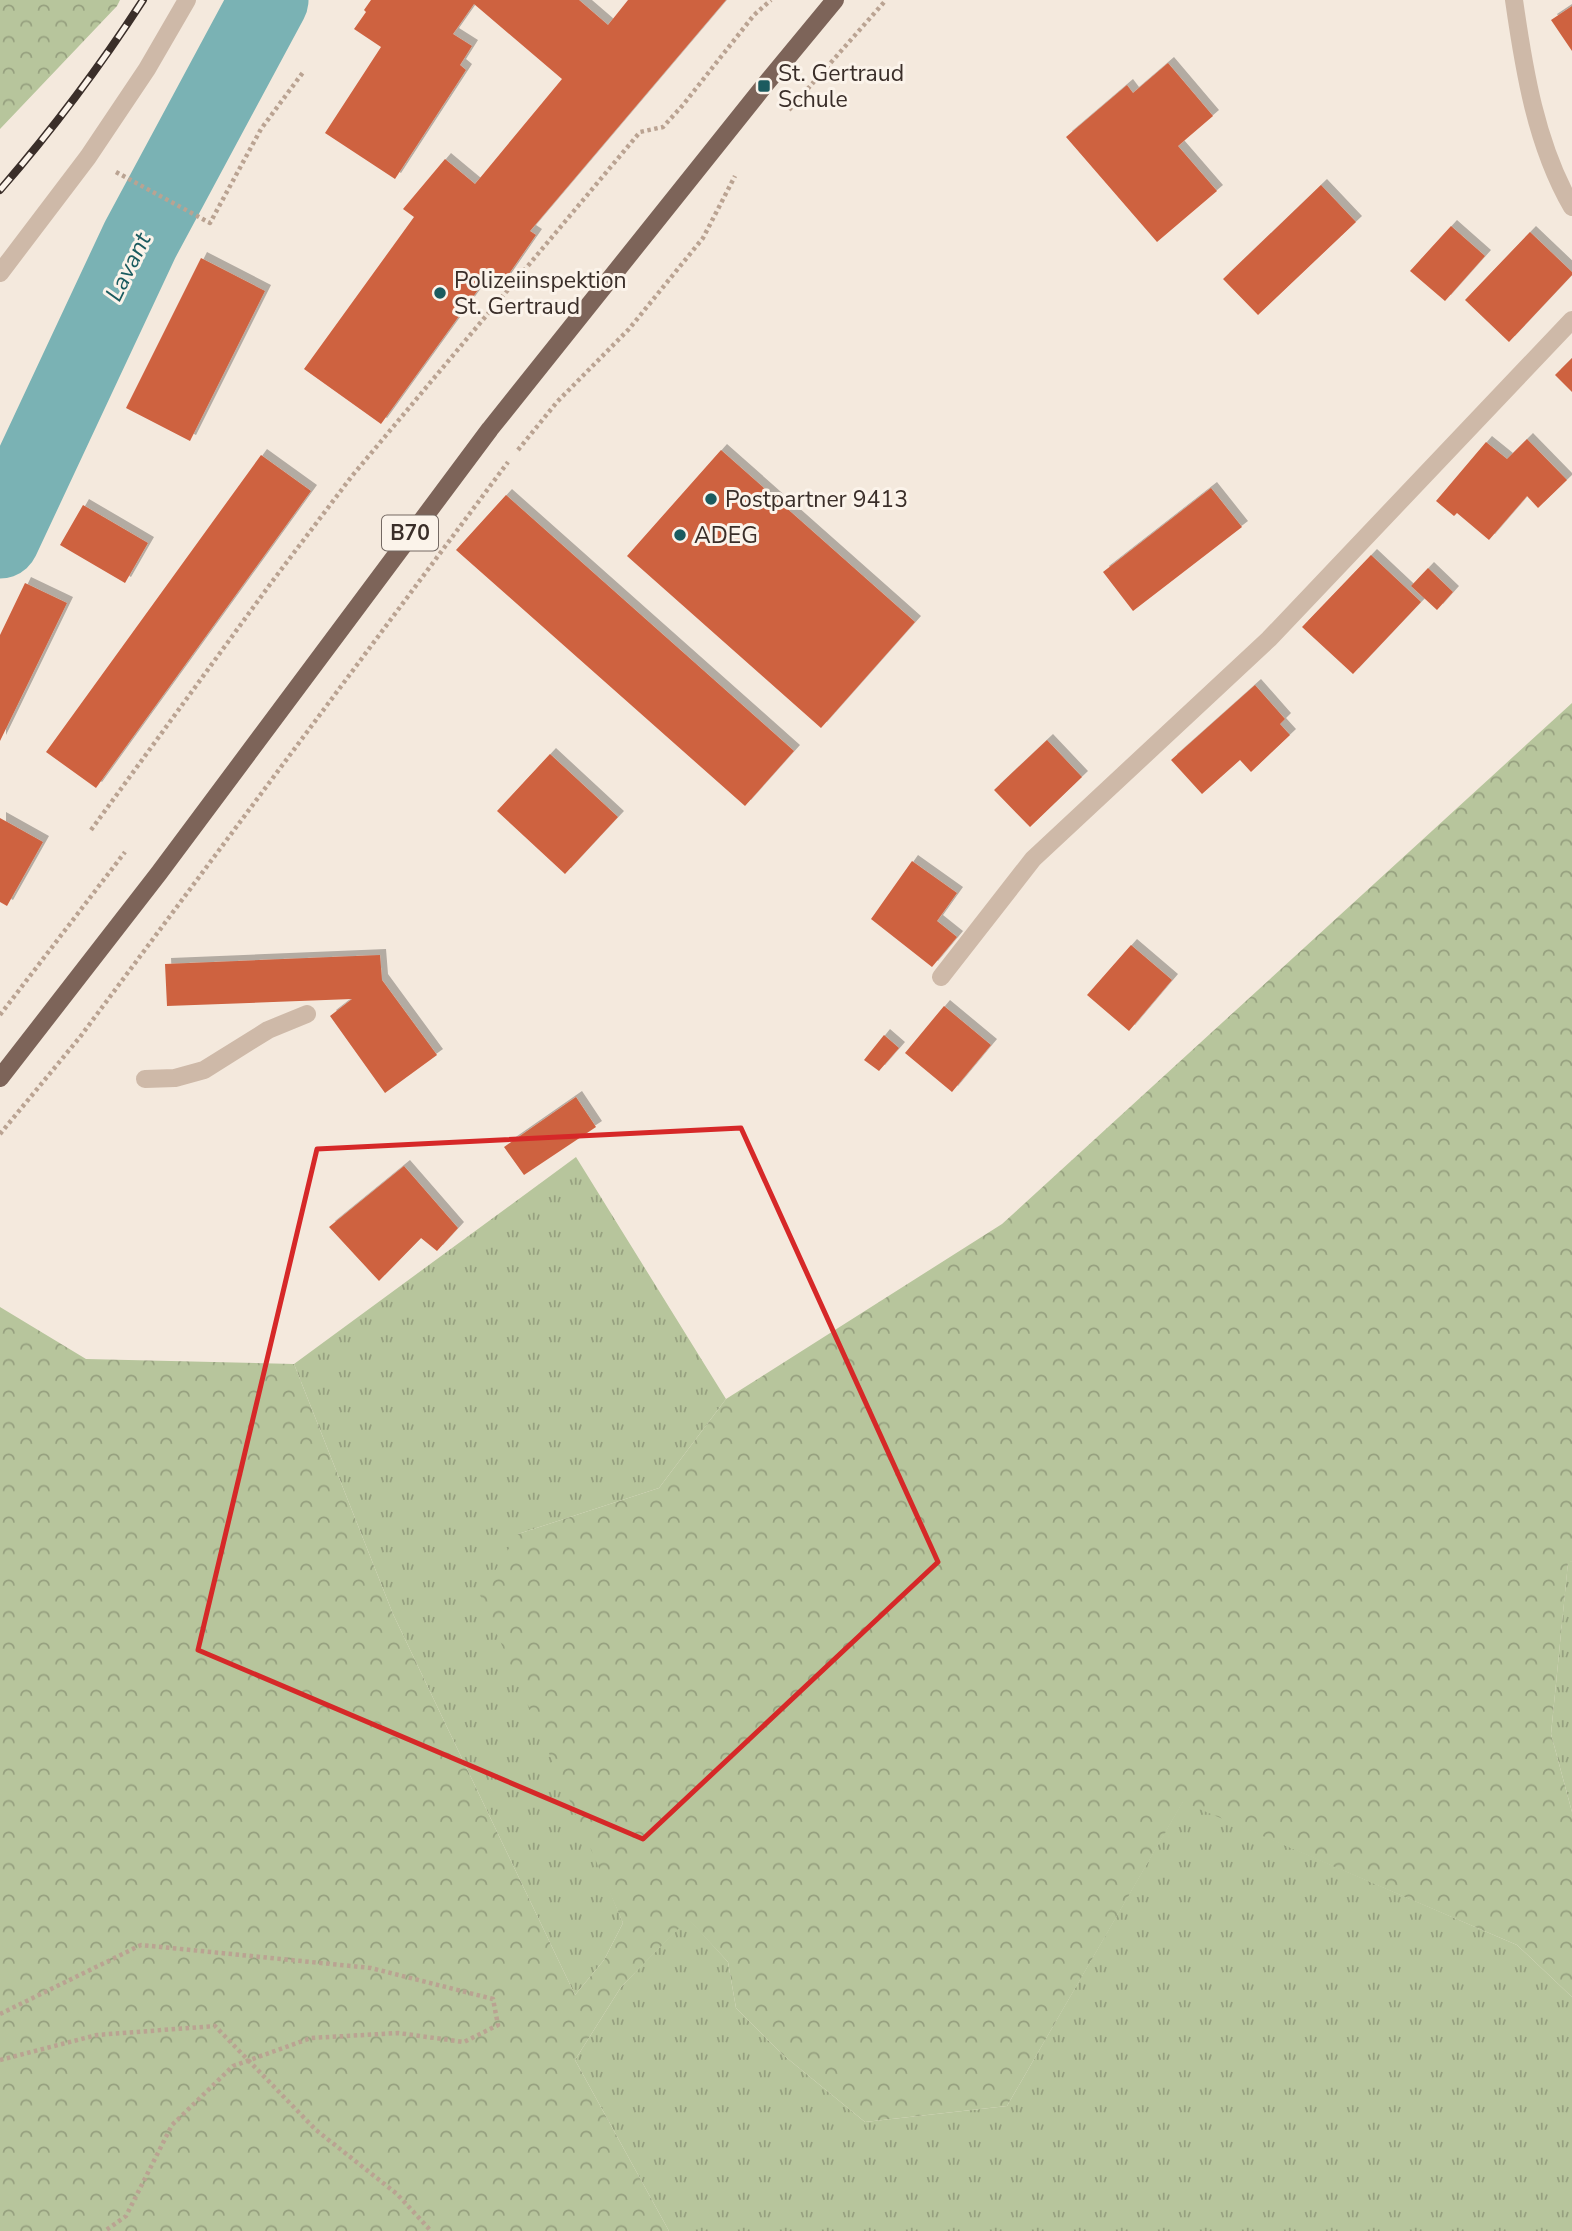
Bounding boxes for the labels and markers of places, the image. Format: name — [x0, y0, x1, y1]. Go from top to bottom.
place label: St. Gertraud Schule — [778, 58, 904, 115]
marker: St. Gertraud Schule — [756, 78, 772, 94]
place label: Polizeiinspektion St. Gertraud — [454, 265, 627, 322]
marker: Polizeiinspektion St. Gertraud — [432, 285, 448, 301]
place label: Postpartner 9413 — [725, 484, 908, 515]
marker: Postpartner 9413 — [703, 491, 719, 507]
place label: ADEG — [694, 520, 758, 551]
marker: ADEG — [672, 527, 688, 543]

